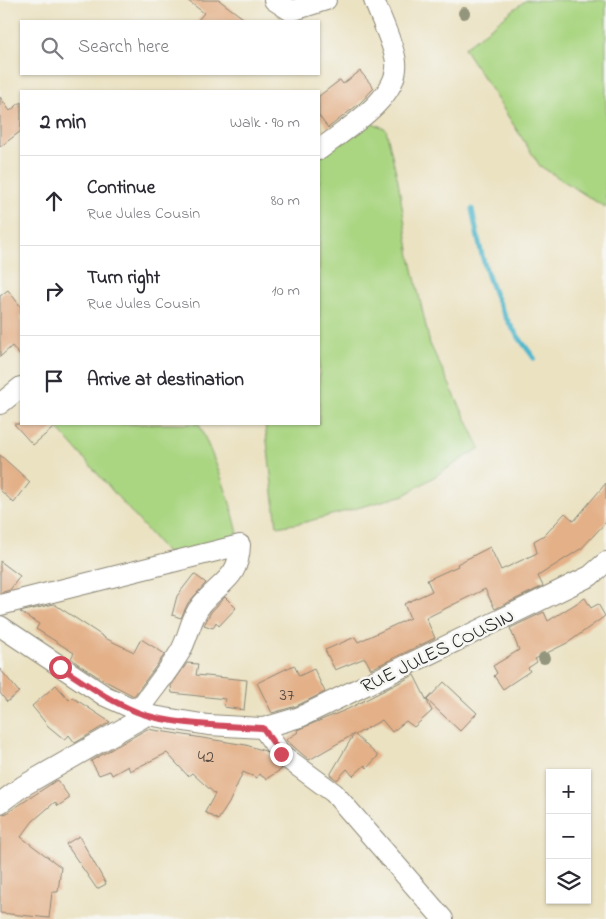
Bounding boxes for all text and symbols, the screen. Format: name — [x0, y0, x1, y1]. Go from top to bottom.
search box — [20, 20, 320, 75]
icon: search — [38, 34, 66, 62]
text: Search here — [78, 34, 169, 61]
text: 2 min — [40, 108, 86, 138]
text: Walk · 90 m — [230, 111, 300, 135]
text: Continue — [87, 175, 155, 202]
icon: ahead — [40, 187, 68, 215]
text: 80 m — [271, 189, 300, 213]
text: Rue Jules Cousin — [87, 202, 200, 226]
text: Turn right — [87, 265, 160, 292]
icon: right — [40, 277, 68, 305]
text: 10 m — [272, 279, 300, 303]
text: Rue Jules Cousin — [87, 292, 200, 316]
icon: arrive — [40, 367, 68, 395]
text: Arrive at destination — [87, 367, 244, 394]
street label: RUE JULES COUSIN — [356, 602, 520, 702]
route start — [49, 656, 72, 679]
house number: 37 — [280, 683, 295, 709]
route end — [270, 743, 293, 766]
house number: 42 — [198, 745, 214, 771]
map controls — [546, 769, 591, 904]
button: + — [546, 769, 591, 814]
button: − — [546, 814, 591, 859]
button: layers — [546, 859, 591, 904]

